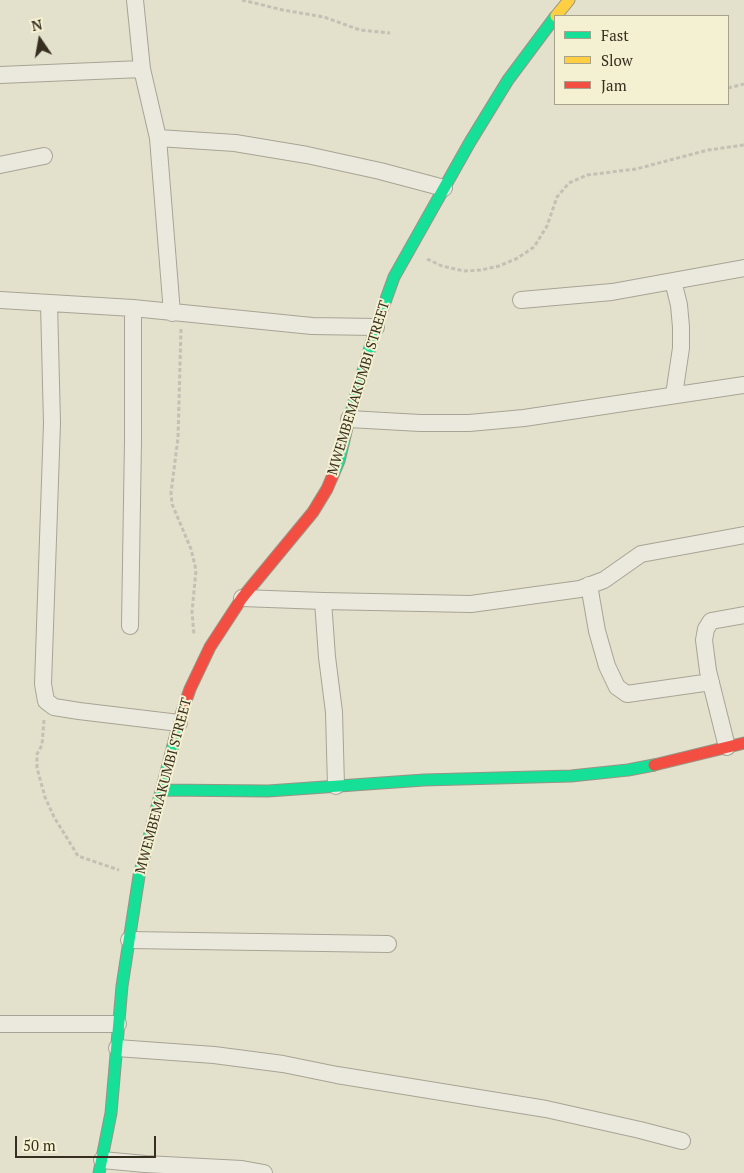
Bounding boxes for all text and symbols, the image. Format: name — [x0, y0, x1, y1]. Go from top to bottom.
text: N — [30, 14, 44, 35]
north arrow — [15, 15, 65, 65]
legend — [554, 15, 729, 105]
text: Fast — [601, 25, 629, 45]
text: Slow — [601, 50, 633, 70]
text: Jam — [601, 75, 627, 95]
street label: MWEMBEMAKUMBI STREET — [324, 299, 394, 477]
street label: MWEMBEMAKUMBI STREET — [132, 696, 196, 876]
scale bar — [18, 1126, 159, 1158]
text: 50 m — [23, 1135, 56, 1155]

